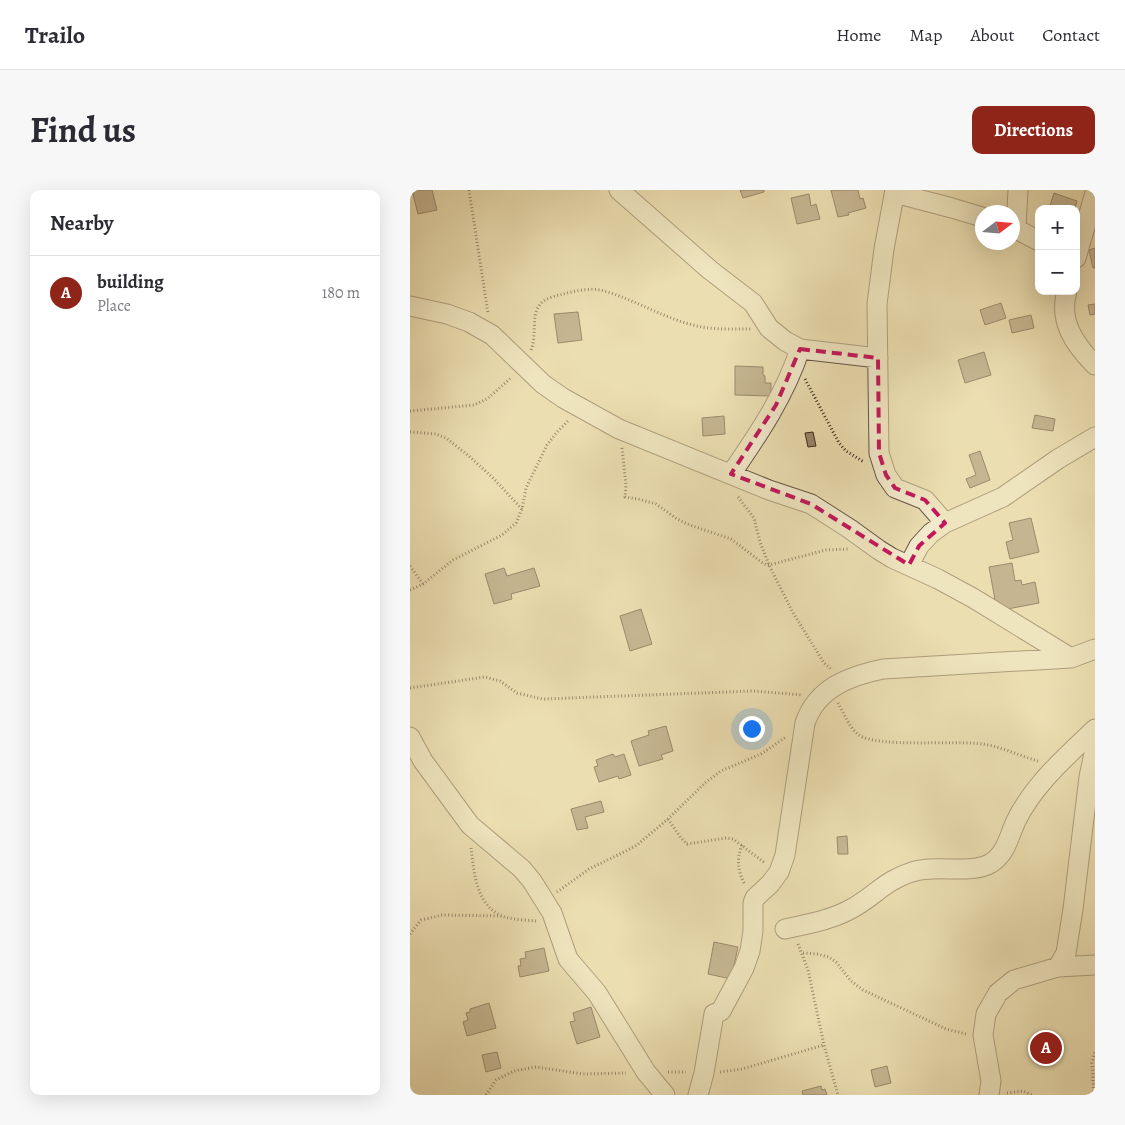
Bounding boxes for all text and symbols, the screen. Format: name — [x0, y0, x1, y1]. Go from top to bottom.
text: Trailo — [25, 19, 85, 51]
text: Home — [836, 23, 881, 47]
text: Map — [909, 23, 942, 47]
text: About — [970, 23, 1014, 47]
text: Contact — [1042, 23, 1100, 47]
text: Find us — [30, 106, 136, 154]
button: Directions — [972, 106, 1095, 154]
north arrow — [975, 205, 1020, 250]
map controls — [1035, 205, 1080, 295]
button: + — [1035, 205, 1080, 250]
text: Nearby — [50, 209, 113, 237]
button: − — [1035, 250, 1080, 295]
text: building — [97, 269, 164, 295]
text: A — [61, 282, 71, 304]
text: 180 m — [322, 282, 360, 304]
text: Place — [97, 295, 131, 317]
your location — [739, 716, 765, 742]
pin: A — [1030, 1029, 1062, 1067]

